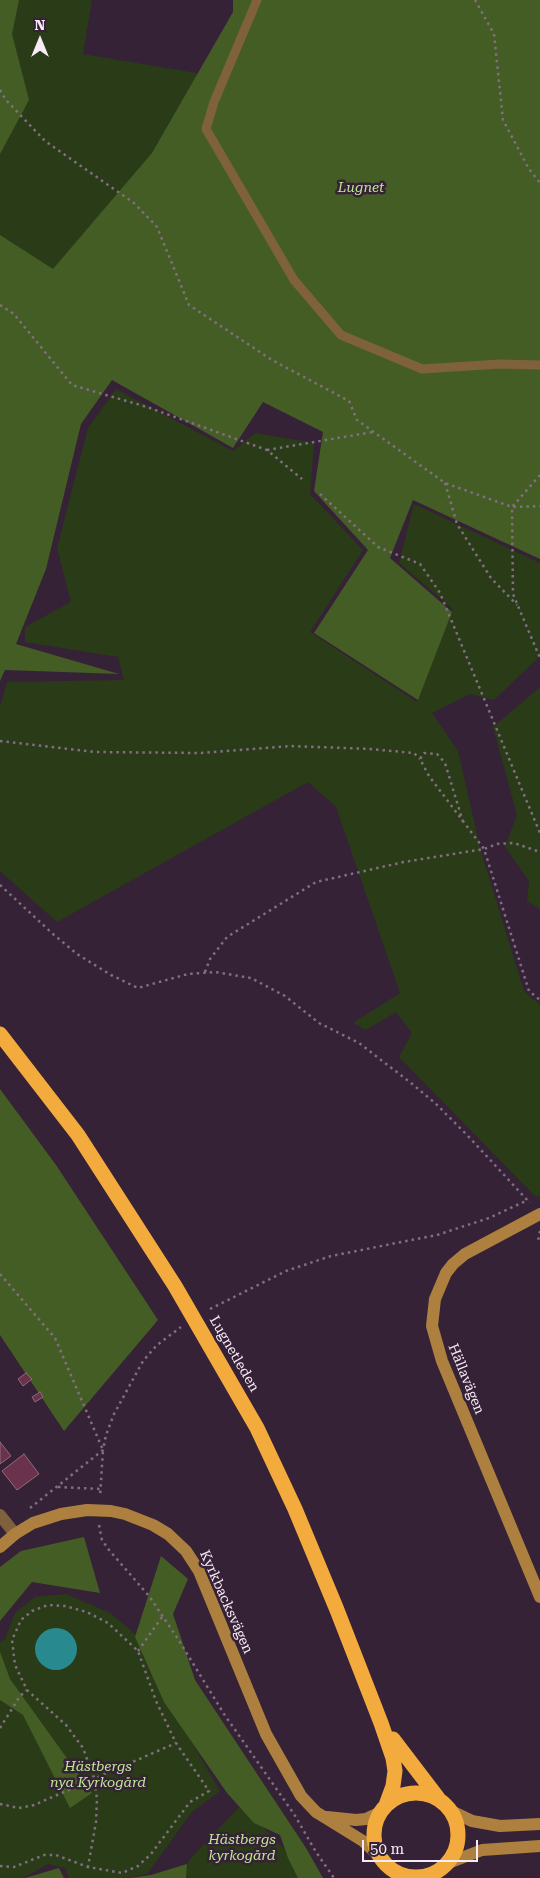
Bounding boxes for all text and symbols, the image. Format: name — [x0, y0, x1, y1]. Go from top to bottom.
north arrow — [15, 15, 65, 65]
text: N — [35, 17, 45, 33]
park label: Lugnet — [338, 180, 384, 196]
street label: Lugnetleden — [205, 1313, 263, 1395]
street label: Hällavägen — [444, 1341, 488, 1417]
street label: Kyrkbacksvägen — [196, 1548, 256, 1656]
park label: Hästbergs nya Kyrkogård — [50, 1759, 146, 1791]
scale bar — [365, 1830, 481, 1862]
park label: Hästbergs kyrkogård — [208, 1832, 276, 1864]
text: 50 m — [370, 1840, 404, 1858]

